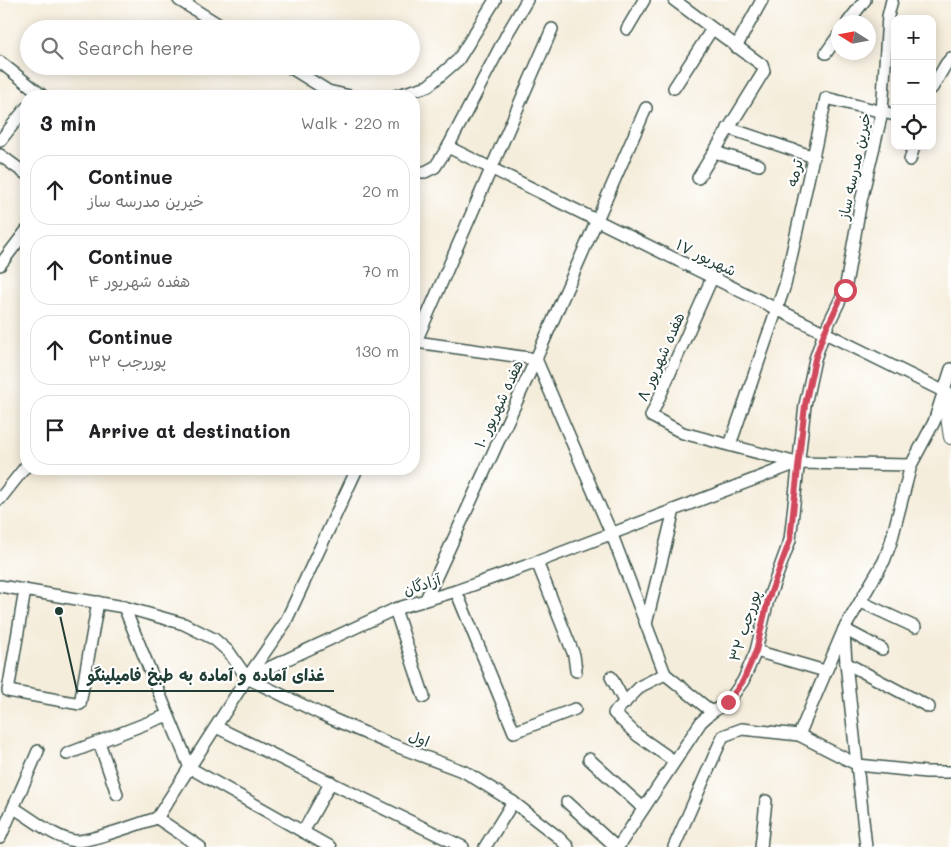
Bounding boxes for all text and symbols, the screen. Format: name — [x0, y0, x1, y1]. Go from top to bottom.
north arrow — [831, 15, 876, 60]
map controls — [891, 15, 936, 150]
button: + — [891, 15, 936, 60]
search box — [20, 20, 420, 75]
icon: search — [38, 34, 66, 62]
text: Search here — [78, 35, 194, 60]
button: − — [891, 60, 936, 105]
button: locate — [891, 105, 936, 150]
text: 3 min — [40, 109, 96, 136]
street label: خیرین مدرسه ساز — [833, 111, 875, 222]
text: Walk · 220 m — [301, 112, 400, 133]
street label: ترمه — [781, 157, 807, 188]
text: Continue — [88, 164, 173, 189]
icon: ahead — [41, 176, 69, 204]
text: 20 m — [362, 180, 399, 201]
text: خیرین مدرسه ساز — [88, 190, 204, 211]
street label: ۱۷ شهریور — [673, 234, 740, 280]
text: Continue — [88, 244, 173, 269]
icon: ahead — [41, 256, 69, 284]
text: 70 m — [362, 260, 399, 281]
text: هفده شهریور ۴ — [88, 270, 190, 291]
route start — [834, 279, 857, 302]
street label: هفده شهریور ۸ — [632, 309, 689, 404]
text: Continue — [88, 324, 173, 349]
icon: ahead — [41, 336, 69, 364]
text: 130 m — [355, 340, 399, 361]
text: پوررجب ۳۲ — [88, 350, 166, 371]
street label: هفده شهریور ۱۰ — [469, 356, 527, 451]
icon: arrive — [41, 416, 69, 444]
text: Arrive at destination — [88, 418, 291, 443]
street label: آزادگان — [400, 568, 444, 599]
street label: پوررجب ۳۲ — [724, 588, 765, 664]
callout: غذای آماده و آماده به طبخ فامیلینگو — [77, 660, 334, 691]
text: غذای آماده و آماده به طبخ فامیلینگو — [85, 664, 325, 687]
route end — [717, 691, 740, 714]
street label: اول — [406, 725, 433, 751]

